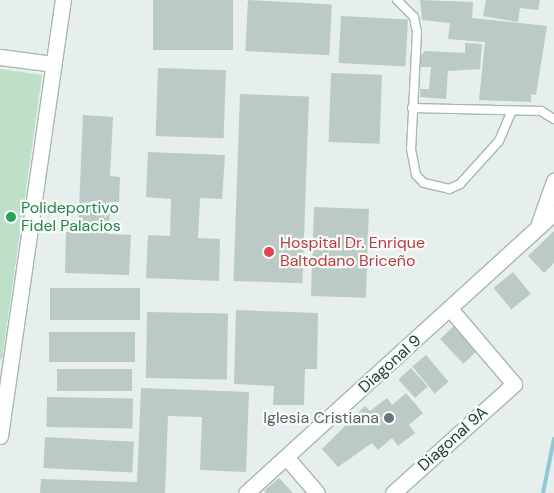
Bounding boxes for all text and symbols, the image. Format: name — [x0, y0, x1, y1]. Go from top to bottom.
place label: Polideportivo Fidel Palacios — [21, 198, 121, 236]
marker: Polideportivo Fidel Palacios — [5, 211, 17, 223]
place label: Hospital Dr. Enrique Baltodano Briceño — [280, 233, 425, 271]
marker: Hospital Dr. Enrique Baltodano Briceño — [262, 245, 276, 259]
street label: Diagonal 9 — [355, 331, 425, 397]
street label: Diagonal 9A — [414, 403, 492, 475]
place label: Iglesia Cristiana — [263, 408, 379, 428]
marker: Iglesia Cristiana — [383, 412, 395, 424]

